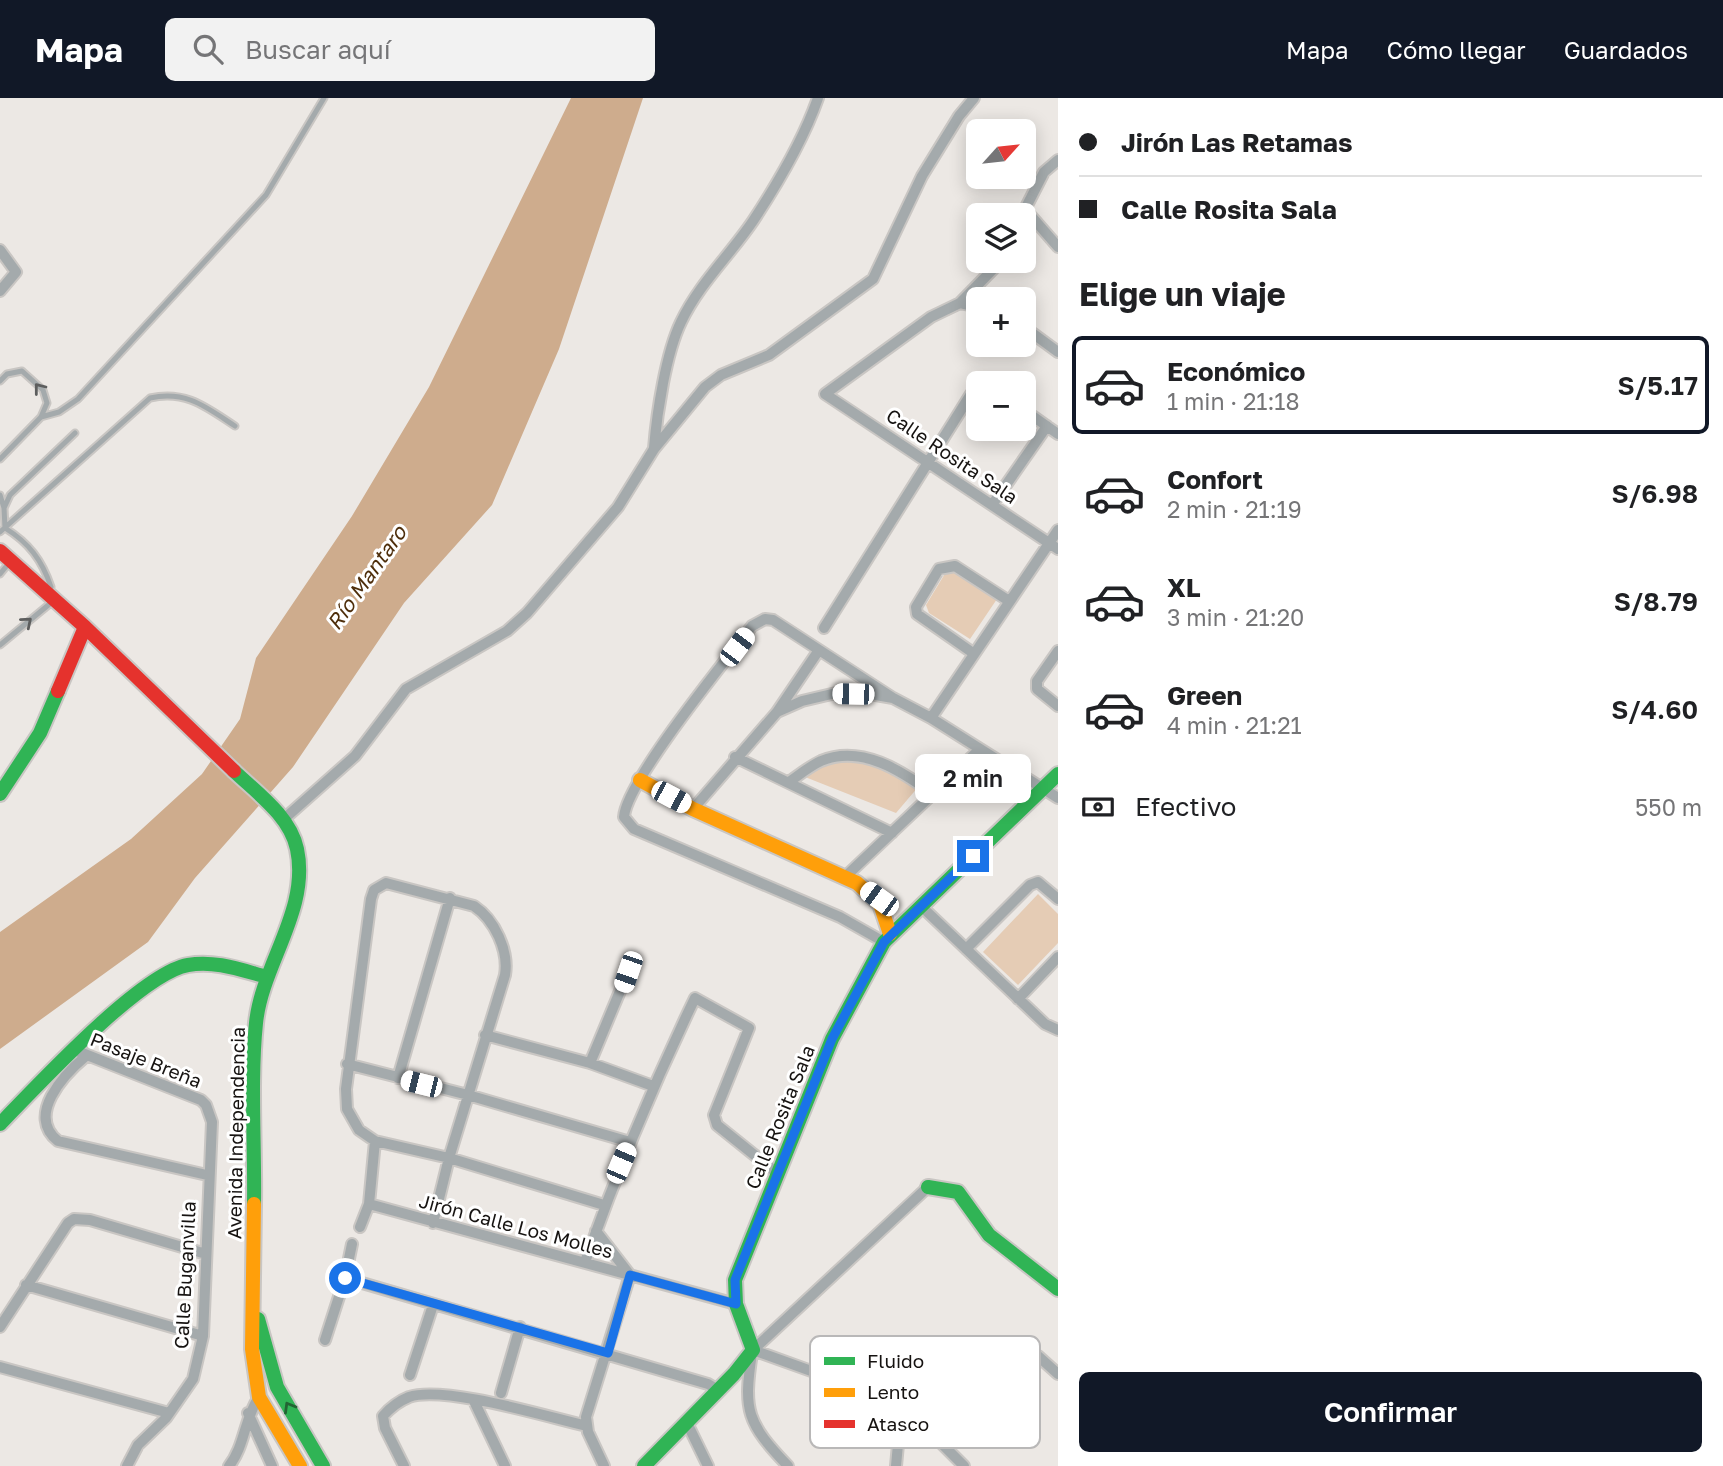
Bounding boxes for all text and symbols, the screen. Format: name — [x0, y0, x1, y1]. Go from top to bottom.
search box — [165, 18, 655, 81]
text: Mapa — [35, 30, 123, 69]
icon: search — [189, 30, 227, 68]
text: Buscar aquí — [245, 34, 391, 65]
text: Mapa — [1286, 35, 1349, 64]
text: Cómo llegar — [1387, 35, 1526, 64]
text: Guardados — [1564, 35, 1688, 64]
north arrow — [966, 119, 1036, 189]
map controls — [966, 119, 1036, 441]
text: Jirón Las Retamas — [1121, 127, 1353, 158]
text: Calle Rosita Sala — [1121, 194, 1337, 225]
button: layers — [966, 203, 1036, 273]
text: Elige un viaje — [1079, 275, 1286, 313]
button: + — [966, 287, 1036, 357]
icon: car — [1083, 354, 1146, 417]
text: Económico — [1167, 356, 1305, 387]
text: S/5.17 — [1618, 370, 1698, 401]
button: − — [966, 371, 1036, 441]
one-way arrow — [34, 383, 47, 395]
text: 1 min · 21:18 — [1167, 387, 1300, 415]
street label: Calle Rosita Sala — [882, 403, 1022, 508]
icon: car — [1083, 462, 1146, 525]
text: Confort — [1167, 464, 1263, 495]
text: S/6.98 — [1612, 478, 1698, 509]
text: 2 min · 21:19 — [1167, 495, 1302, 523]
water label: Río Mantaro — [321, 519, 412, 635]
icon: car — [1083, 570, 1146, 633]
text: XL — [1167, 572, 1201, 603]
text: S/8.79 — [1614, 586, 1698, 617]
text: 3 min · 21:20 — [1167, 603, 1304, 631]
one-way arrow — [19, 618, 32, 630]
car — [716, 624, 759, 670]
icon: car — [1083, 678, 1146, 741]
text: Green — [1167, 680, 1242, 711]
car — [832, 683, 875, 705]
text: S/4.60 — [1611, 694, 1698, 725]
text: 4 min · 21:21 — [1167, 711, 1302, 739]
callout: 2 min — [915, 754, 1031, 804]
text: 2 min — [943, 764, 1003, 792]
car — [648, 778, 695, 816]
icon: cash — [1079, 788, 1117, 826]
text: Efectivo — [1135, 791, 1236, 822]
text: 550 m — [1635, 793, 1702, 821]
route end — [957, 840, 989, 872]
car — [856, 878, 903, 920]
car — [612, 949, 645, 995]
street label: Pasaje Breña — [87, 1027, 205, 1092]
street label: Avenida Independencia — [222, 1027, 249, 1239]
street label: Calle Rosita Sala — [740, 1041, 819, 1192]
car — [399, 1069, 444, 1099]
car — [604, 1140, 639, 1186]
street label: Jirón Calle Los Molles — [417, 1189, 616, 1262]
street label: Calle Buganvilla — [169, 1200, 200, 1349]
route start — [329, 1262, 361, 1294]
legend — [810, 1336, 1040, 1448]
text: Fluido — [867, 1349, 924, 1372]
button: Confirmar — [1079, 1372, 1702, 1452]
text: Lento — [867, 1380, 919, 1403]
one-way arrow — [284, 1402, 297, 1414]
text: Atasco — [867, 1412, 929, 1435]

